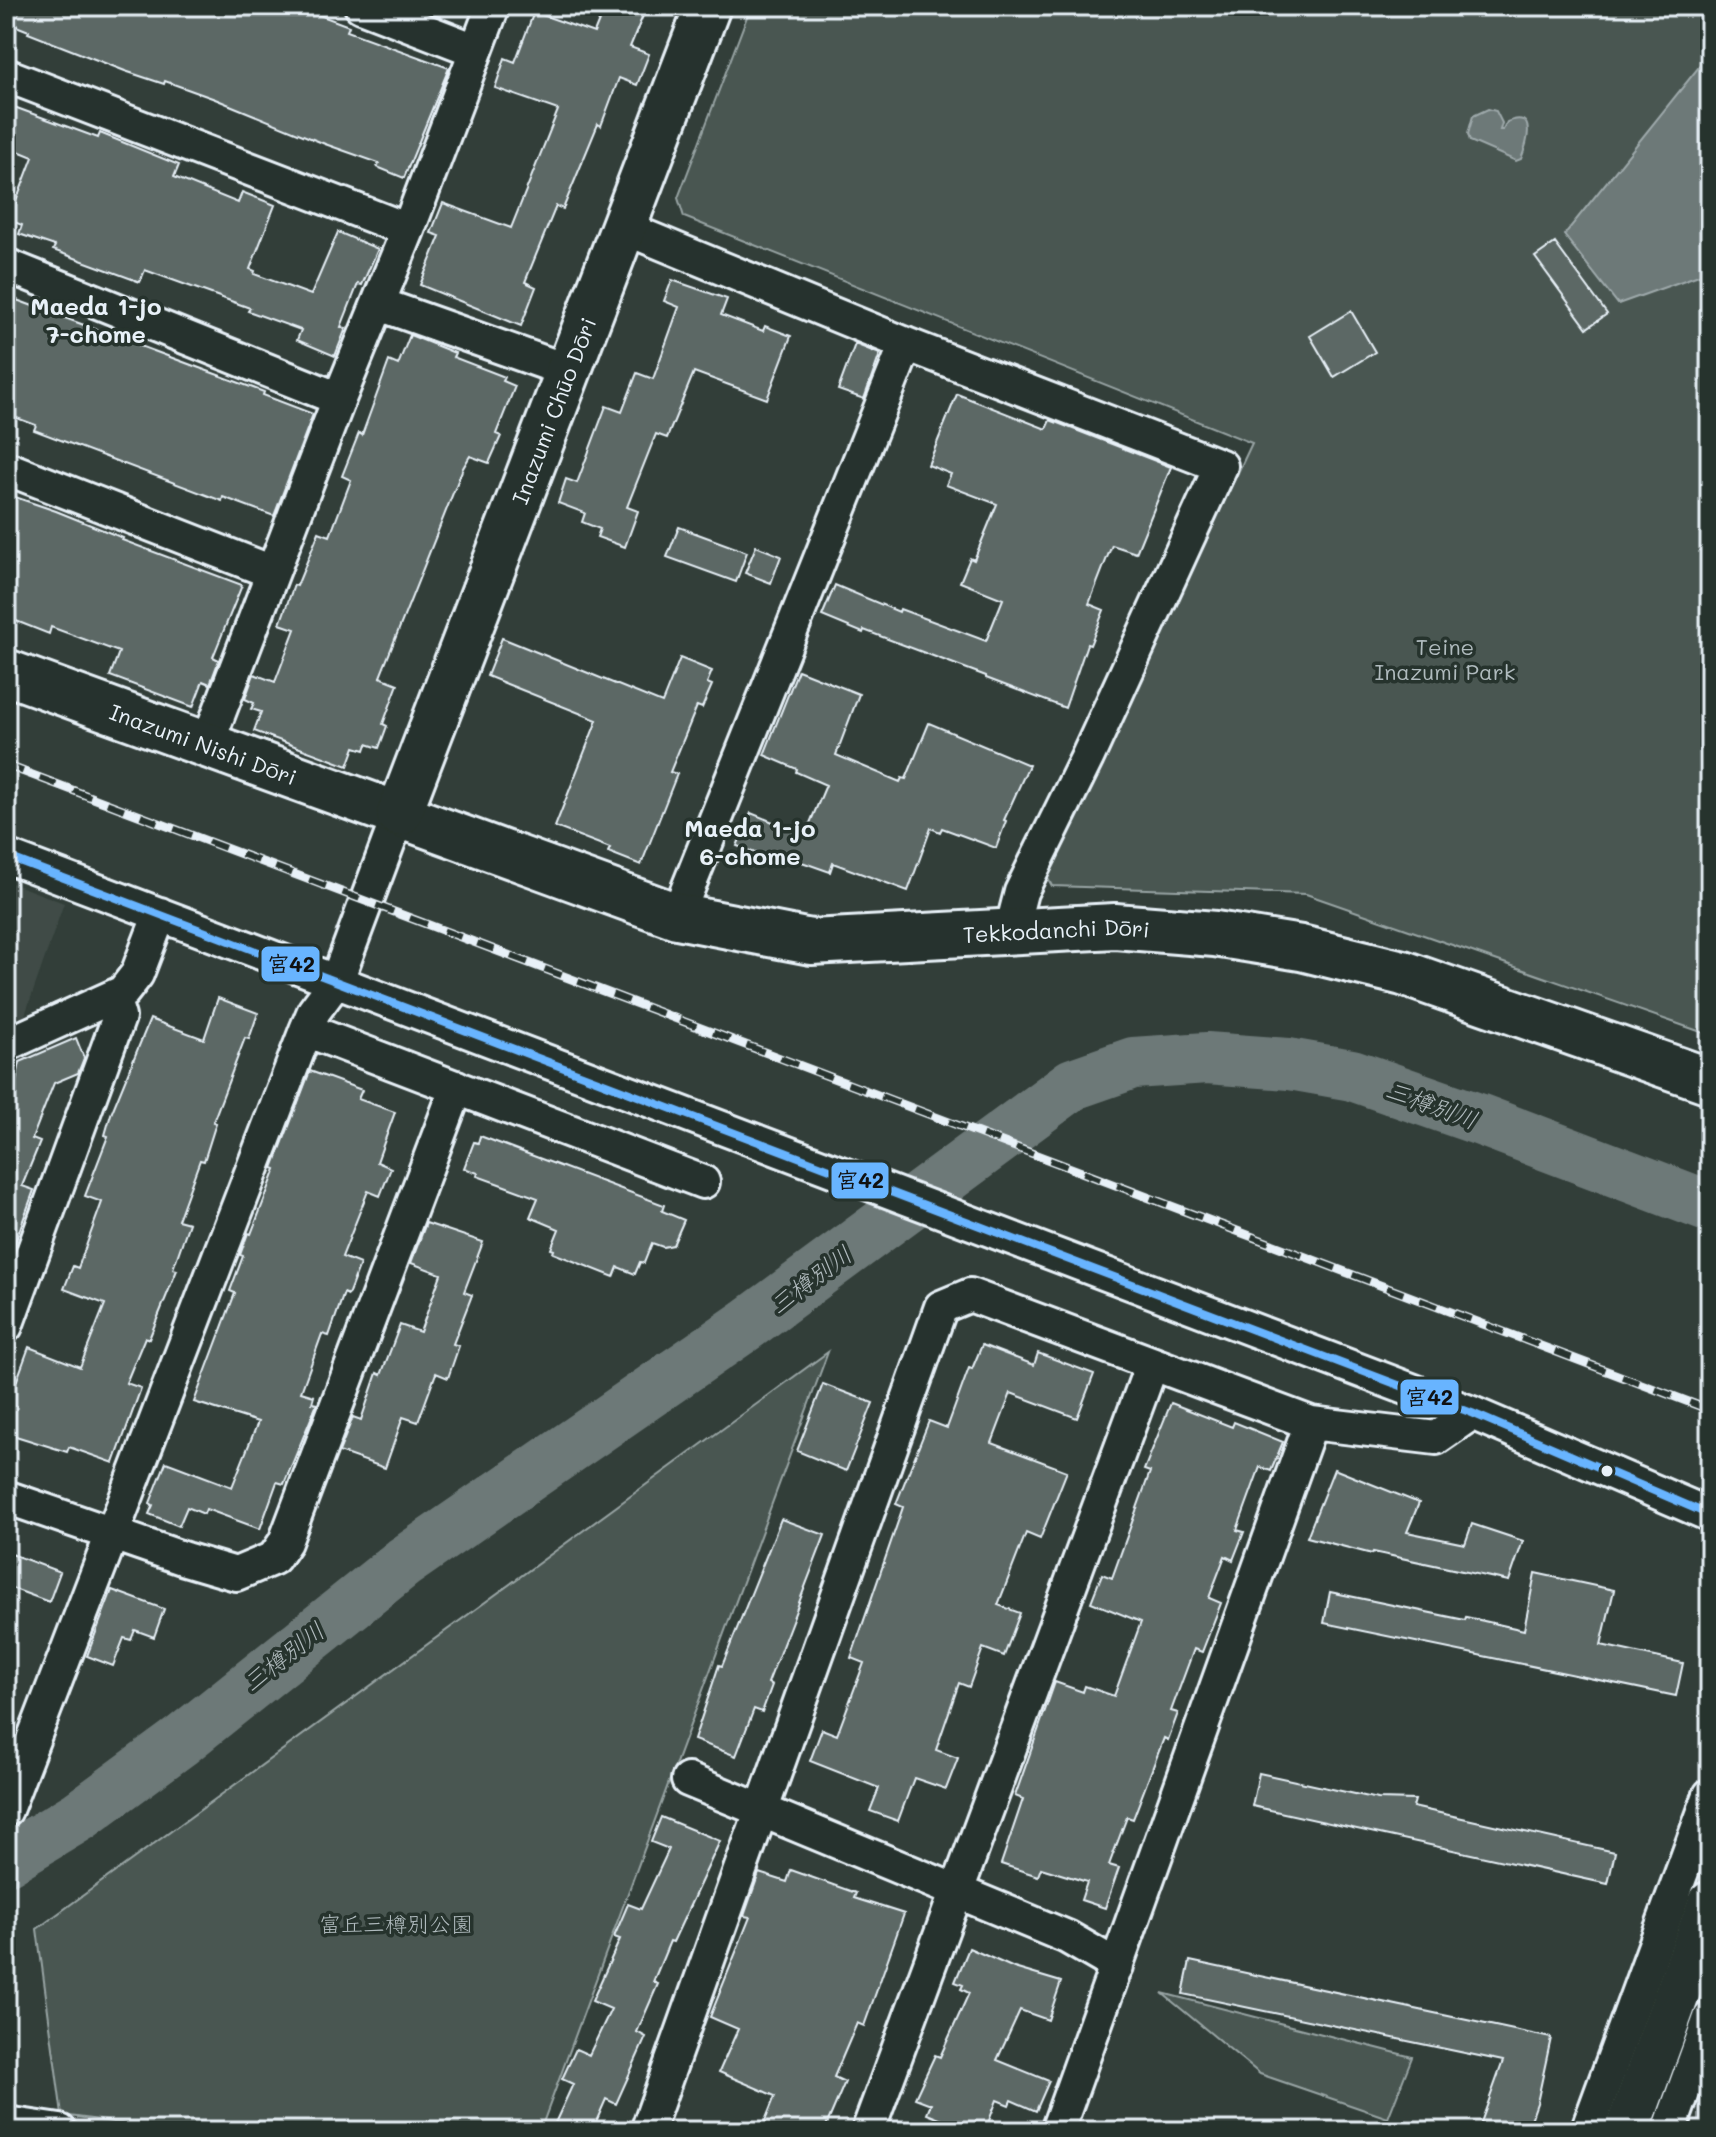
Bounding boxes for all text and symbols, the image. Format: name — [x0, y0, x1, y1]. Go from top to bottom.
district label: Maeda 1-jo 7-chome — [30, 290, 162, 349]
street label: Inazumi Chūo Dōri — [505, 313, 602, 508]
park label: Teine Inazumi Park — [1375, 632, 1515, 686]
street label: Inazumi Nishi Dōri — [106, 696, 301, 791]
district label: Maeda 1-jo 6-chome — [684, 812, 816, 871]
street label: Tekkodanchi Dōri — [962, 911, 1151, 948]
line badge: 宮42 — [260, 945, 321, 983]
text: 宮42 — [267, 949, 315, 978]
water label: 三樽別川 — [1382, 1073, 1482, 1135]
line badge: 宮42 — [830, 1161, 890, 1200]
text: 宮42 — [836, 1165, 884, 1194]
water label: 三樽別川 — [762, 1238, 858, 1320]
line badge: 宮42 — [1399, 1378, 1460, 1416]
text: 宮42 — [1405, 1382, 1453, 1411]
unlabelled marker — [1599, 1463, 1615, 1479]
water label: 三樽別川 — [236, 1614, 330, 1698]
park label: 富丘三樽別公園 — [319, 1909, 473, 1938]

